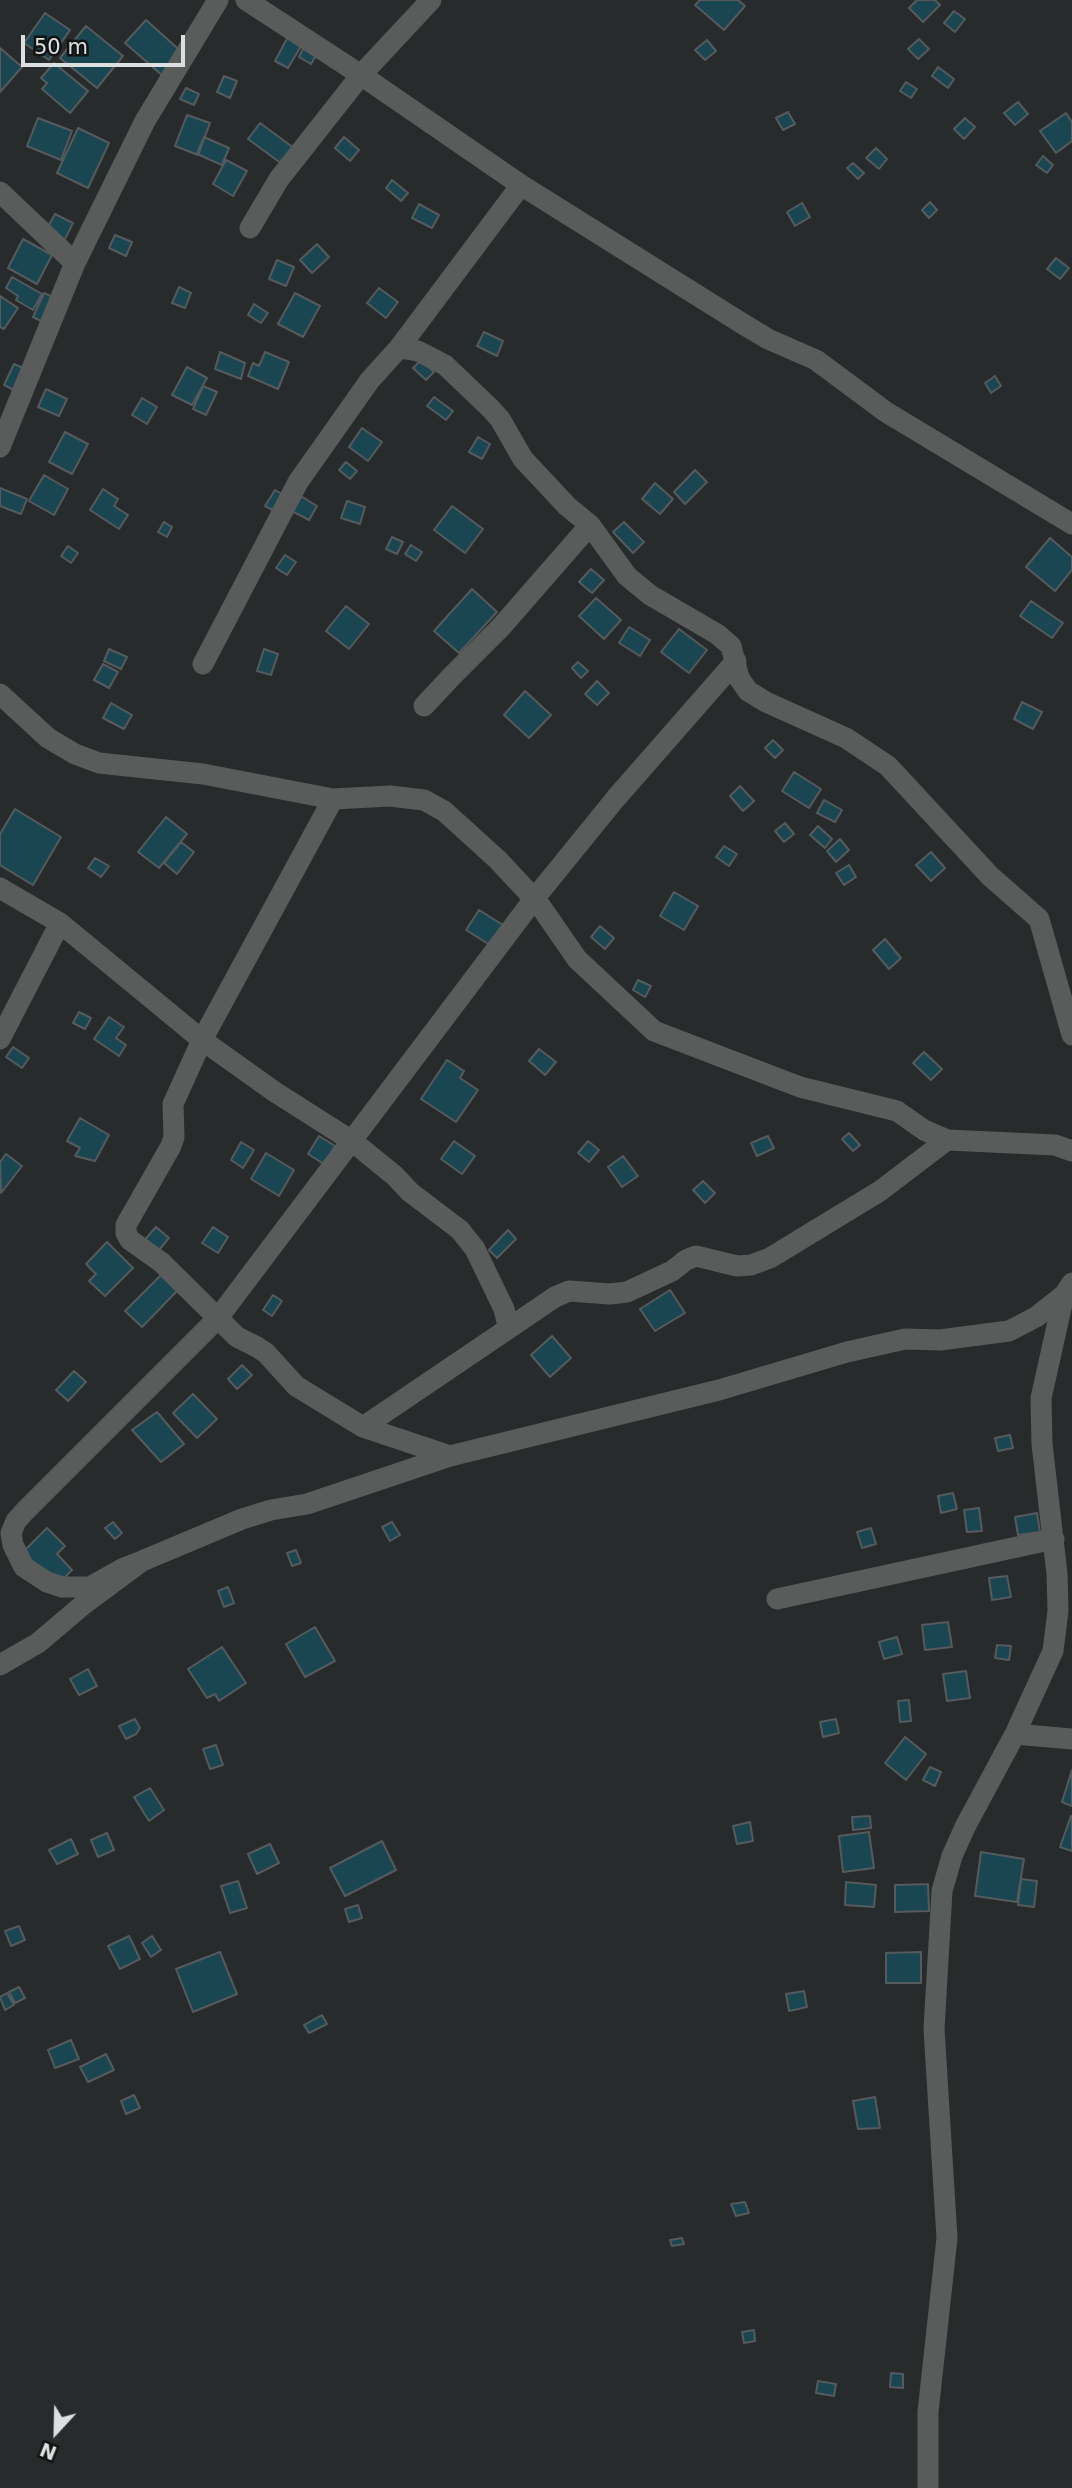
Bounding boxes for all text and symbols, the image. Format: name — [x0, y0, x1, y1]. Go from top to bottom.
scale bar — [24, 21, 189, 65]
text: 50 m — [34, 35, 88, 59]
north arrow — [21, 2397, 91, 2467]
text: N — [37, 2438, 60, 2465]

